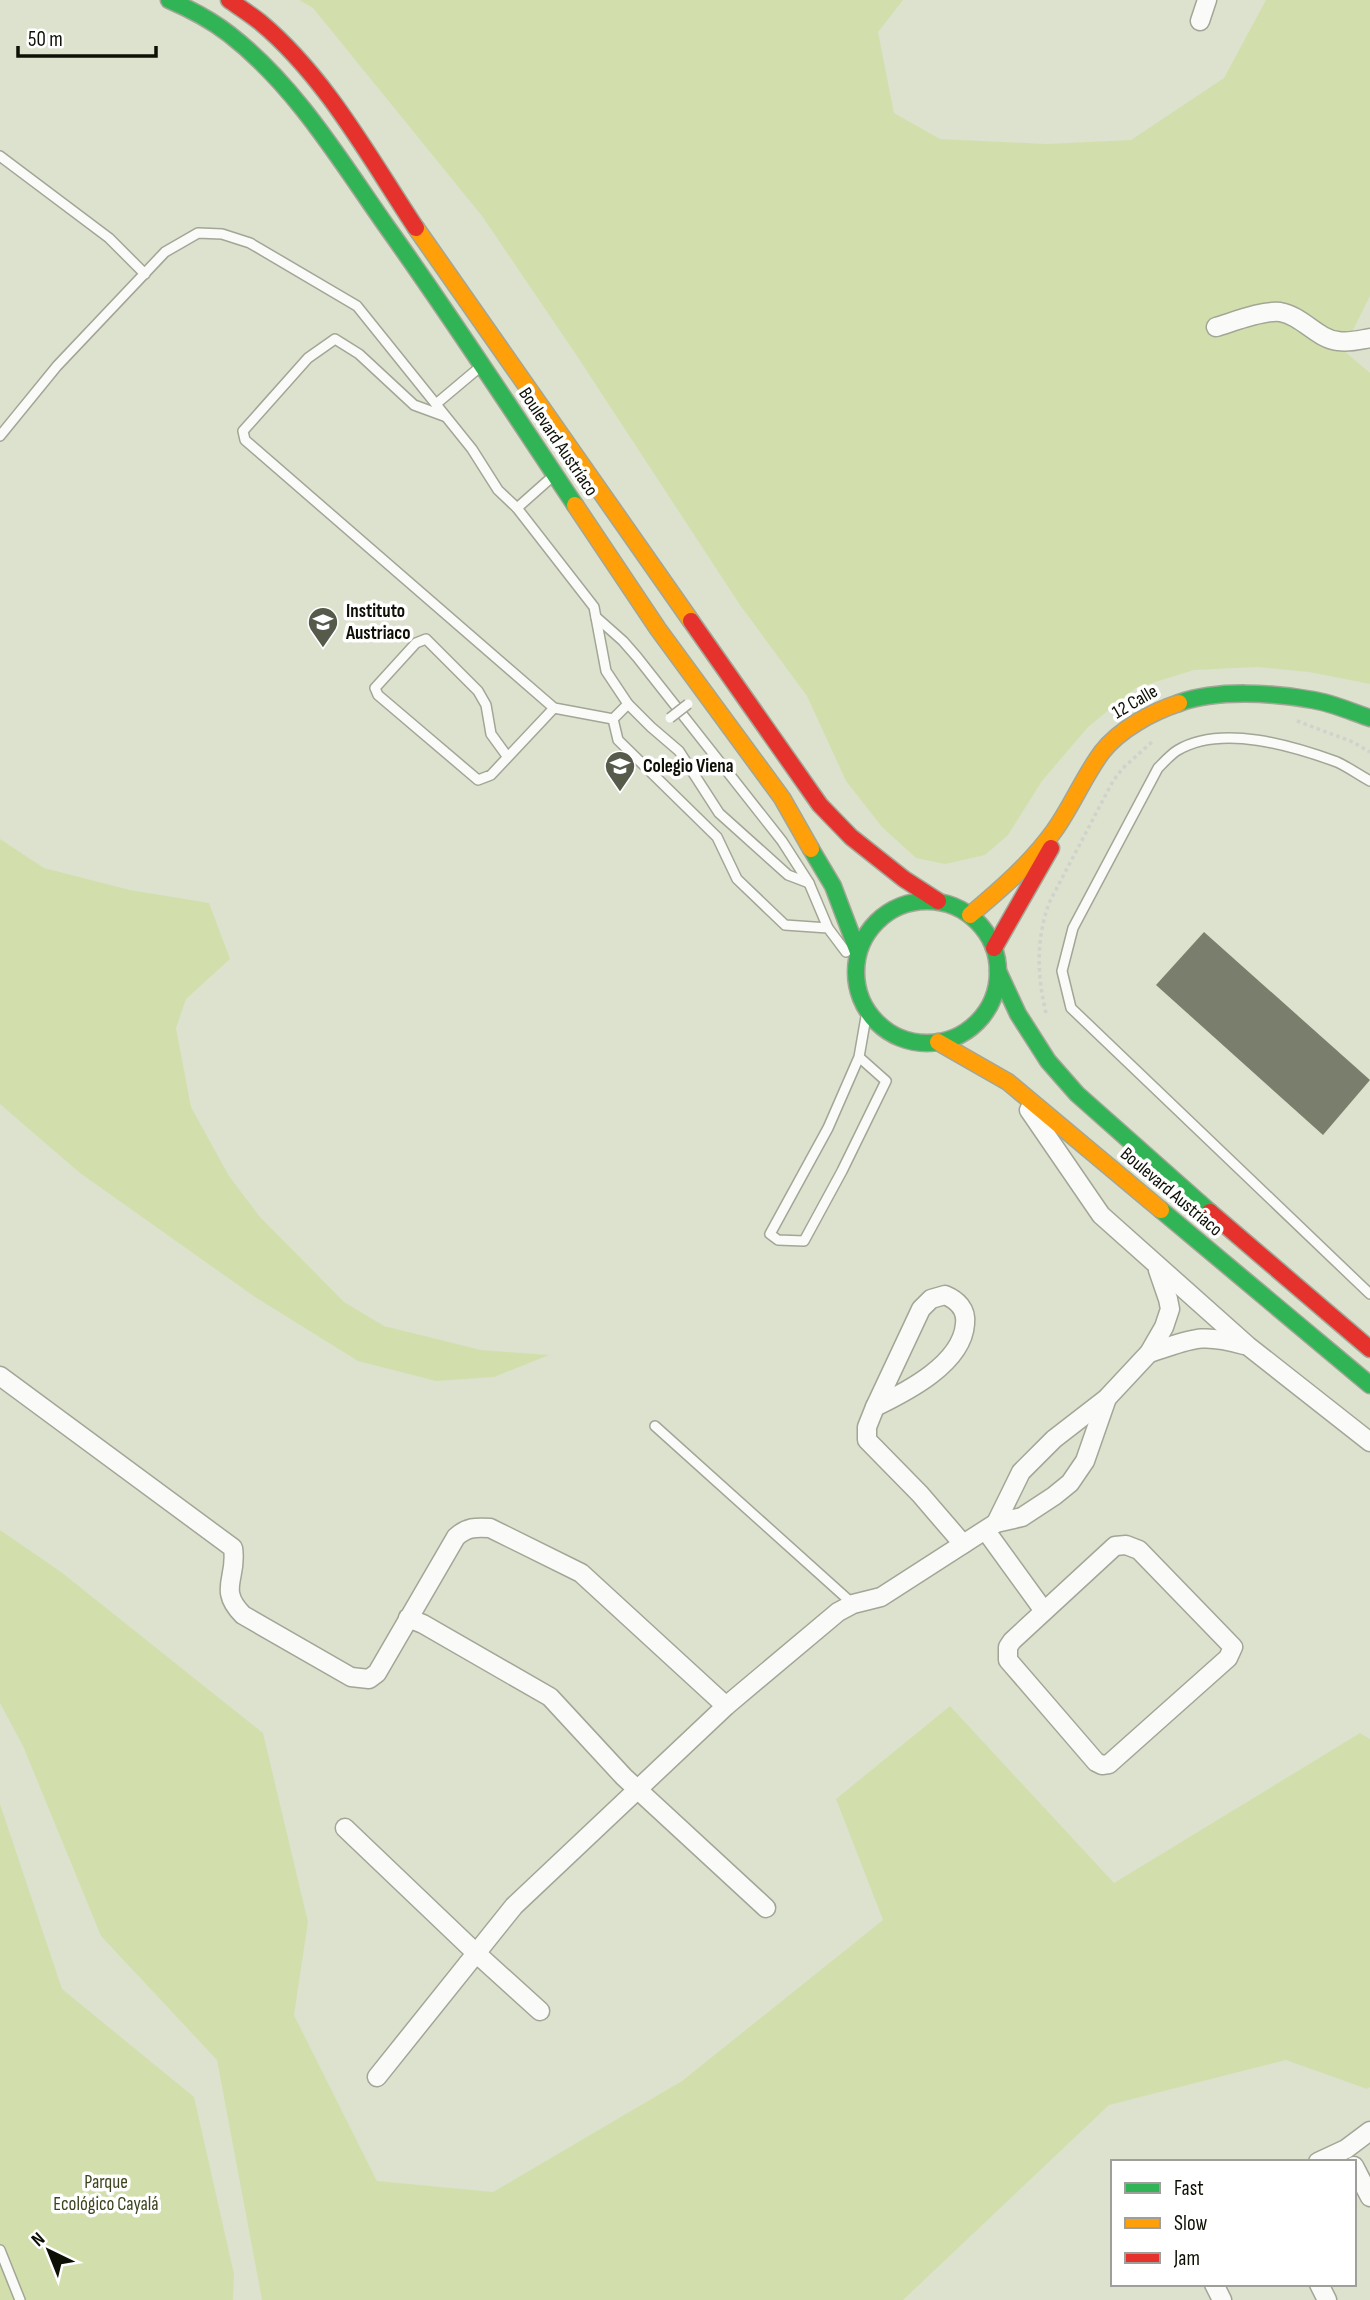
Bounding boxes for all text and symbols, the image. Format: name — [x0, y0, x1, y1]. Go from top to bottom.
scale bar — [18, 14, 156, 58]
text: 50 m — [28, 27, 63, 52]
street label: Boulevard Austríaco — [513, 383, 603, 501]
place label: Instituto Austriaco — [345, 600, 411, 645]
school or university icon: Instituto Austriaco — [306, 605, 340, 649]
street label: 12 Calle — [1108, 680, 1162, 724]
school or university icon: Colegio Viena — [603, 749, 637, 793]
place label: Colegio Viena — [643, 755, 733, 778]
street label: Boulevard Austríaco — [1115, 1143, 1227, 1241]
legend — [1111, 2160, 1356, 2286]
park label: Parque Ecológico Cayalá — [53, 2171, 159, 2216]
text: Fast — [1174, 2176, 1204, 2201]
text: Slow — [1174, 2211, 1208, 2236]
north arrow — [14, 2216, 84, 2286]
text: N — [27, 2228, 50, 2252]
text: Jam — [1173, 2246, 1200, 2271]

